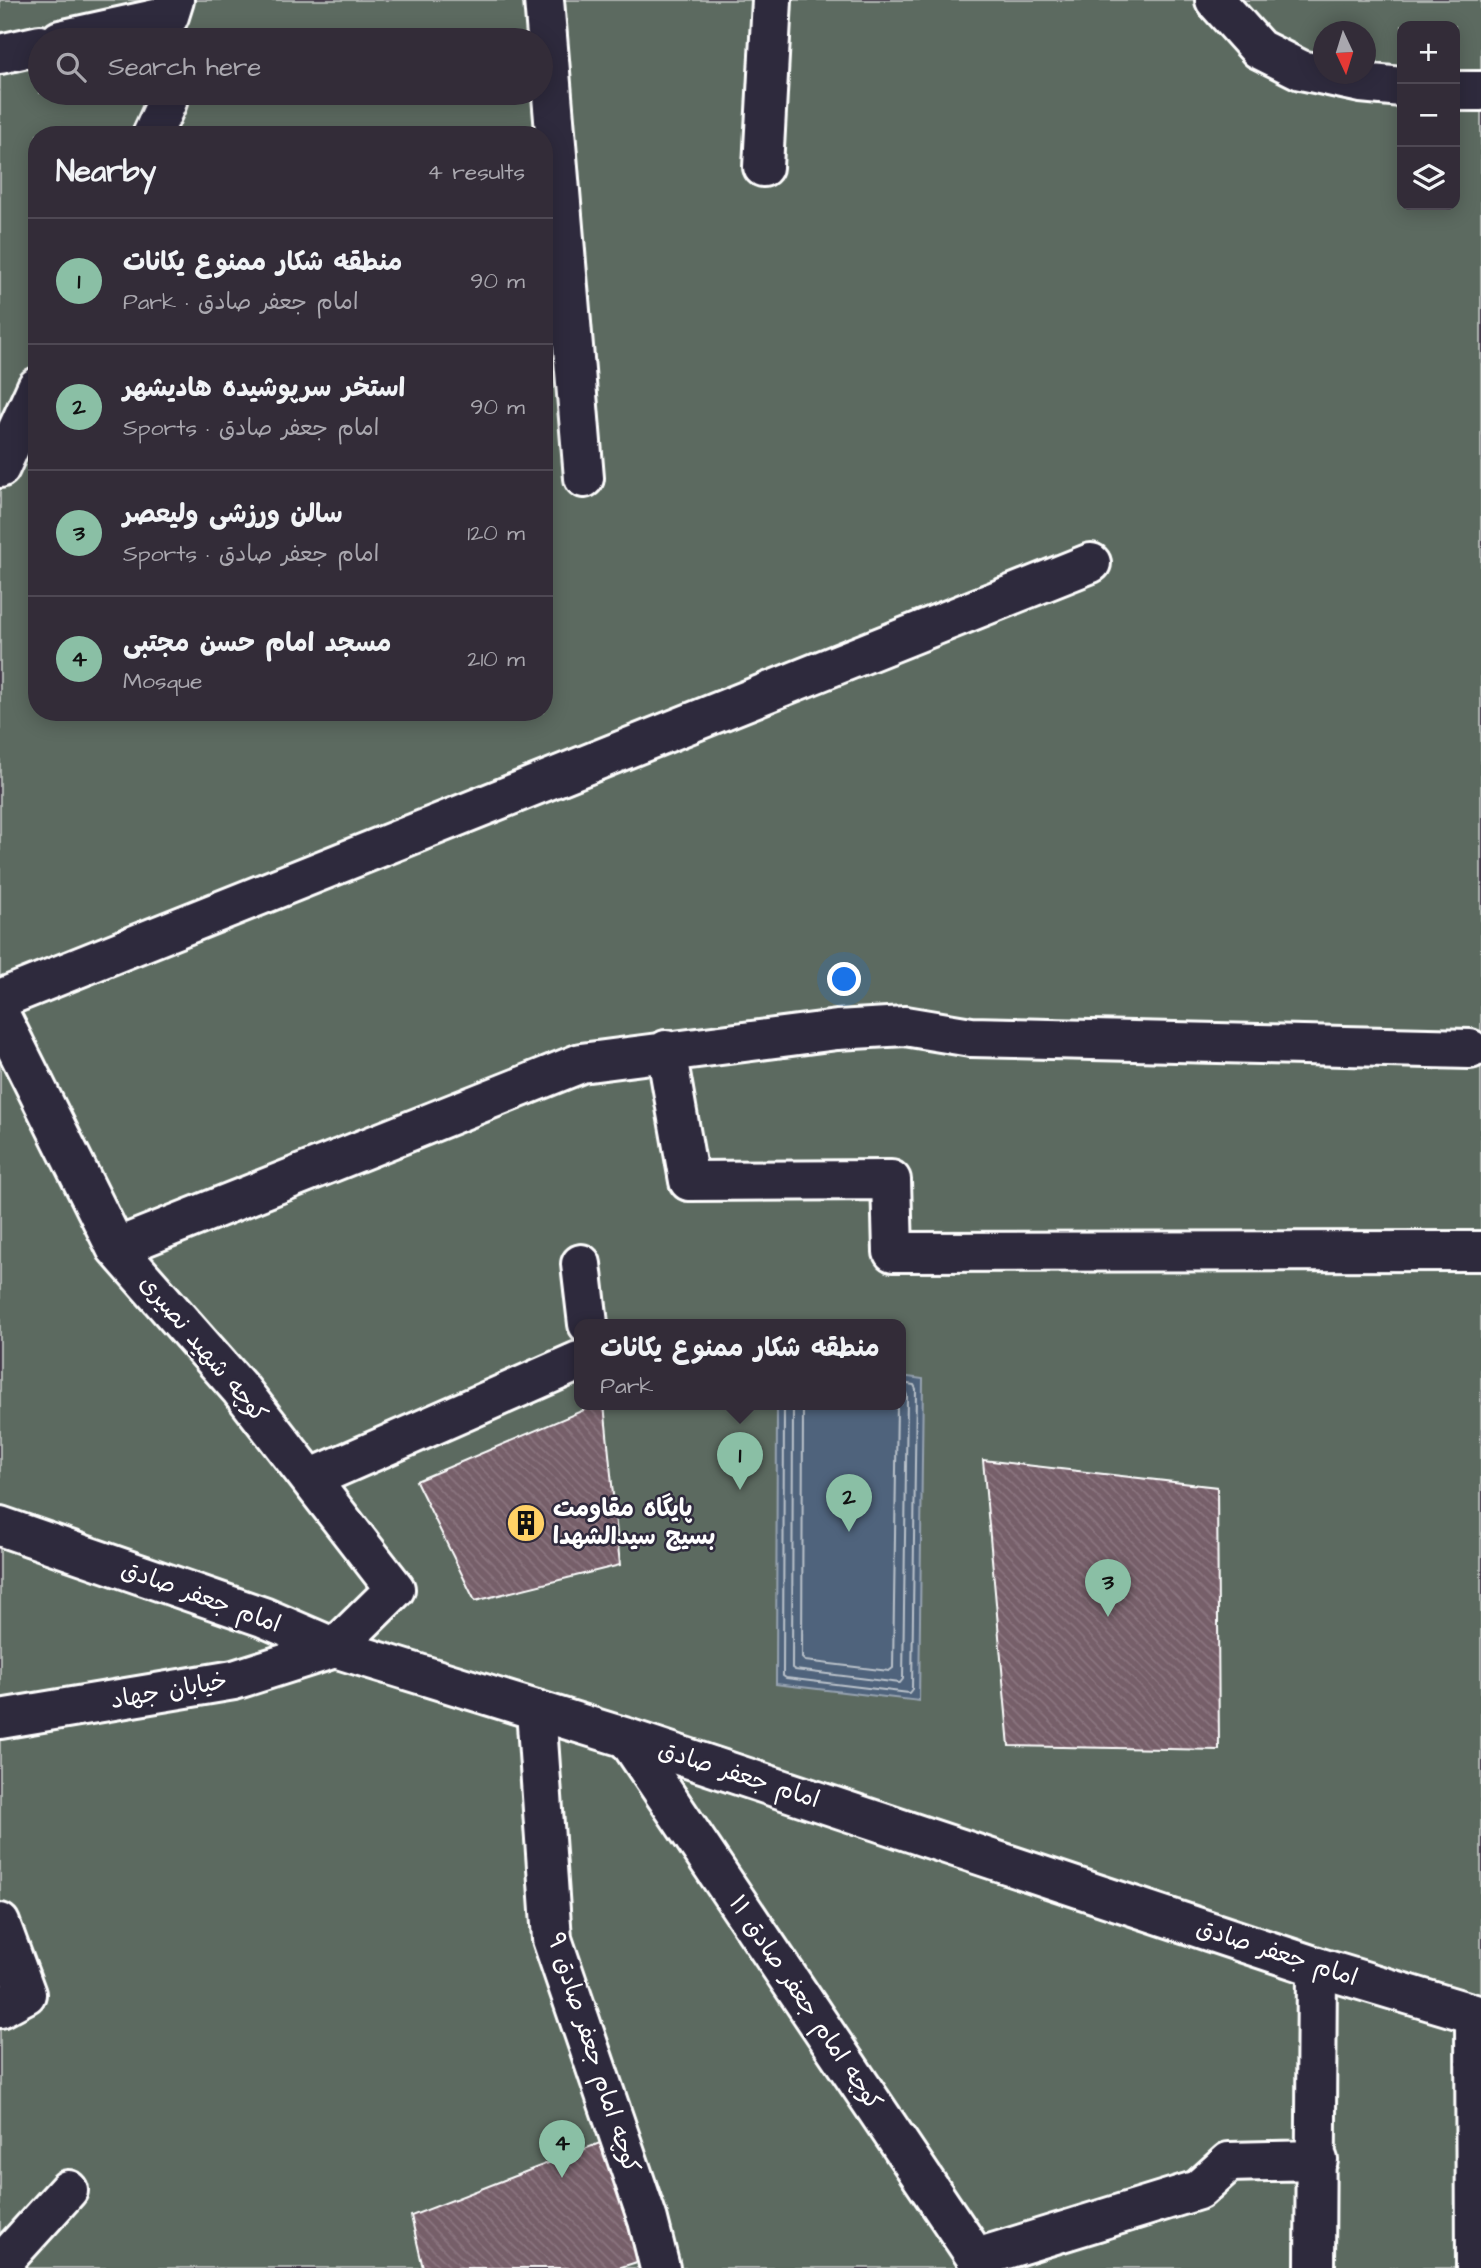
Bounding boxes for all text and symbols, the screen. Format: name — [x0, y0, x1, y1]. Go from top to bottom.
north arrow — [1313, 21, 1376, 84]
map controls — [1397, 21, 1460, 210]
button: + — [1397, 21, 1460, 84]
search box — [28, 28, 553, 105]
icon: search — [52, 48, 90, 86]
text: Search here — [108, 49, 261, 85]
button: − — [1397, 84, 1460, 147]
button: layers — [1397, 147, 1460, 210]
text: Nearby — [56, 151, 156, 193]
text: 4 results — [427, 156, 525, 188]
text: منطقه شکار ممنوع یکانات — [123, 244, 402, 280]
text: 1 — [78, 265, 80, 297]
text: 90 m — [470, 265, 525, 297]
text: Park · امام جعفر صادق — [123, 286, 359, 318]
text: استخر سرپوشیده هادیشهر — [123, 370, 405, 406]
text: 2 — [72, 391, 86, 423]
text: 90 m — [470, 391, 525, 423]
text: Sports · امام جعفر صادق — [123, 412, 379, 444]
text: سالن ورزشی ولیعصر — [123, 496, 343, 532]
text: 3 — [73, 517, 85, 549]
text: 120 m — [467, 517, 525, 549]
text: Sports · امام جعفر صادق — [123, 538, 379, 570]
text: مسجد امام حسن مجتبی — [123, 625, 391, 661]
text: 4 — [71, 643, 87, 675]
text: 210 m — [467, 643, 525, 675]
text: Mosque — [123, 665, 202, 697]
your location — [827, 962, 861, 996]
street label: کوچه شهید نصیری — [131, 1268, 275, 1430]
popup — [574, 1319, 906, 1410]
text: منطقه شکار ممنوع یکانات — [600, 1330, 880, 1366]
text: Park — [600, 1370, 653, 1402]
pin: 1 — [717, 1432, 763, 1490]
pin: 2 — [826, 1474, 872, 1532]
place label: پایگاه مقاومت بسیج سیدالشهدا — [553, 1492, 715, 1554]
building icon: پایگاه مقاومت بسیج سیدالشهدا — [505, 1502, 547, 1544]
street label: امام جعفر صادق — [116, 1552, 286, 1642]
pin: 3 — [1085, 1559, 1131, 1617]
street label: خیابان جهاد — [108, 1664, 230, 1718]
street label: امام جعفر صادق — [654, 1733, 824, 1817]
street label: کوچه امام جعفر صادق ۱۱ — [720, 1889, 890, 2117]
street label: امام جعفر صادق — [1192, 1911, 1362, 1995]
street label: کوچه امام جعفر صادق ۹ — [538, 1928, 648, 2178]
pin: 4 — [539, 2120, 585, 2178]

